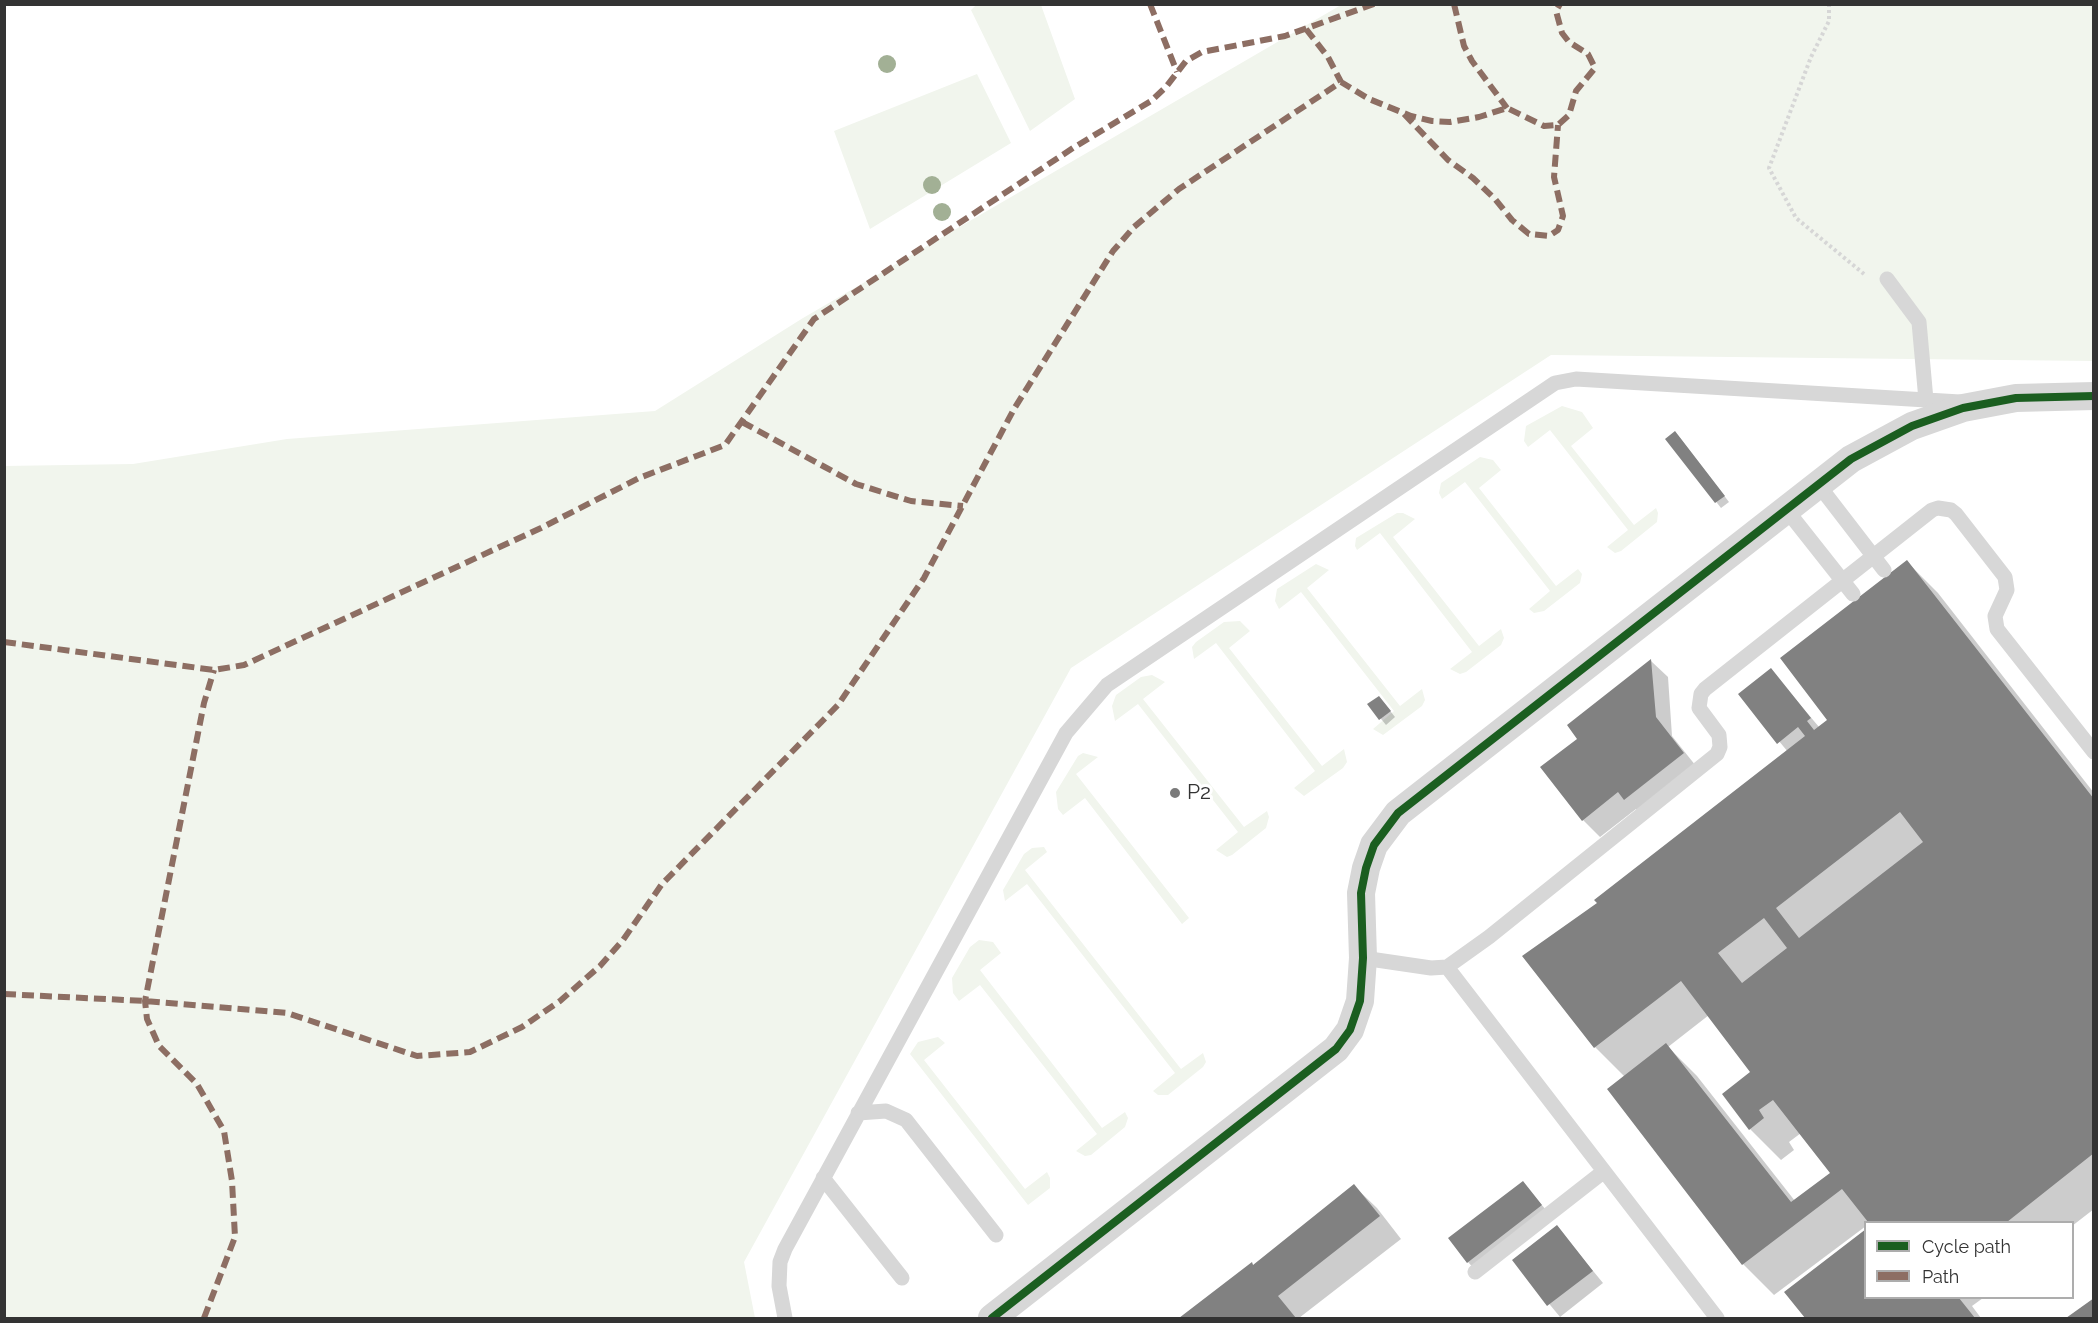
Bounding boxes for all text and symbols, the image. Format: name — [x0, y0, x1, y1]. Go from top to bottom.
place label: P2 — [1187, 780, 1211, 806]
marker: P2 — [1168, 786, 1182, 800]
legend — [1864, 1221, 2074, 1299]
text: Cycle path — [1922, 1236, 2011, 1257]
text: Path — [1922, 1266, 1959, 1287]

